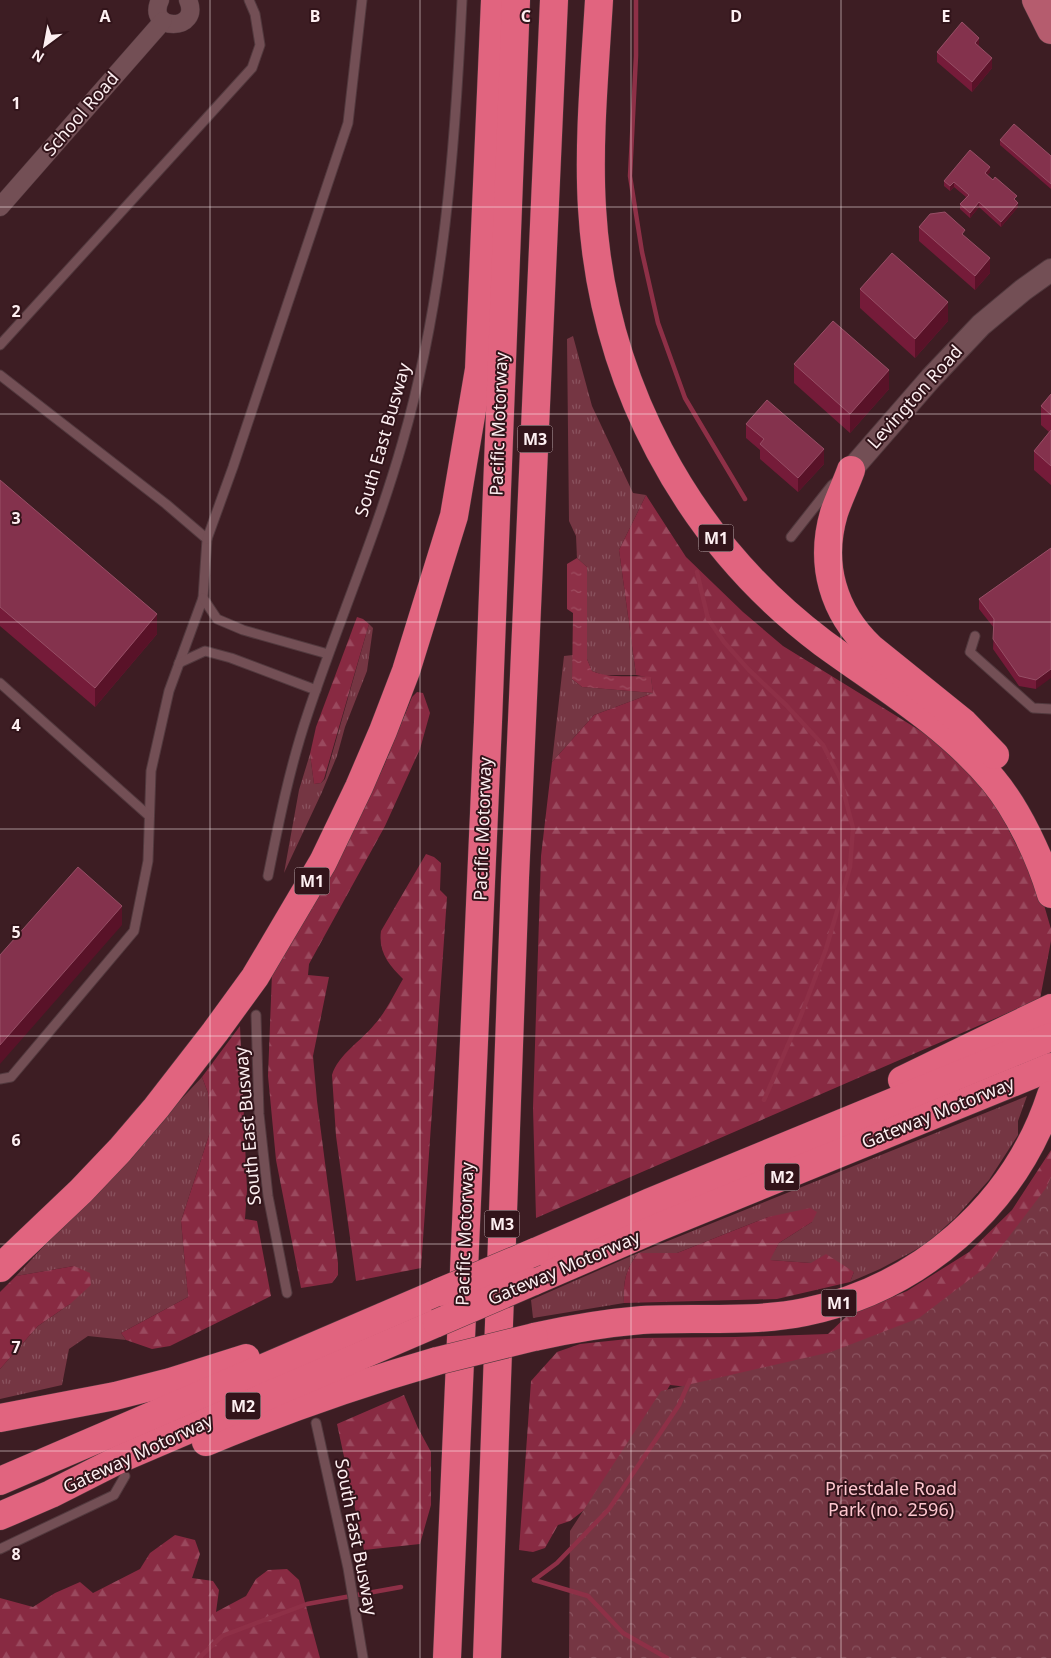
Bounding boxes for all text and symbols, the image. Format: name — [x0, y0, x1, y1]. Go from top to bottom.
text: A — [99, 5, 111, 27]
text: B — [310, 5, 320, 27]
text: C — [521, 5, 531, 27]
text: D — [730, 5, 742, 27]
text: E — [942, 5, 951, 27]
north arrow — [20, 20, 70, 70]
text: N — [28, 45, 48, 68]
street label: School Road — [37, 66, 123, 160]
text: 1 — [11, 92, 21, 114]
text: 2 — [11, 300, 21, 322]
street label: Levington Road — [861, 339, 967, 453]
street label: Pacific Motorway — [483, 351, 513, 496]
street label: South East Busway — [349, 359, 416, 519]
road number: M3 — [518, 426, 552, 452]
text: 3 — [11, 507, 21, 529]
road number: M1 — [698, 524, 734, 552]
text: 4 — [11, 714, 21, 736]
street label: Pacific Motorway — [467, 756, 497, 901]
road number: M1 — [294, 868, 330, 894]
text: 5 — [11, 921, 21, 943]
street label: South East Busway — [228, 1045, 266, 1206]
street label: Gateway Motorway — [858, 1070, 1018, 1154]
text: 6 — [11, 1129, 21, 1151]
street label: Pacific Motorway — [449, 1161, 479, 1306]
road number: M2 — [764, 1164, 800, 1190]
road number: M3 — [484, 1210, 520, 1238]
street label: Gateway Motorway — [484, 1224, 644, 1310]
road number: M1 — [822, 1290, 856, 1316]
text: 7 — [11, 1336, 21, 1358]
road number: M2 — [226, 1392, 260, 1420]
street label: Gateway Motorway — [59, 1407, 217, 1498]
street label: South East Busway — [330, 1456, 384, 1618]
park label: Priestdale Road Park (no. 2596) — [825, 1476, 957, 1521]
text: 8 — [11, 1543, 21, 1565]

